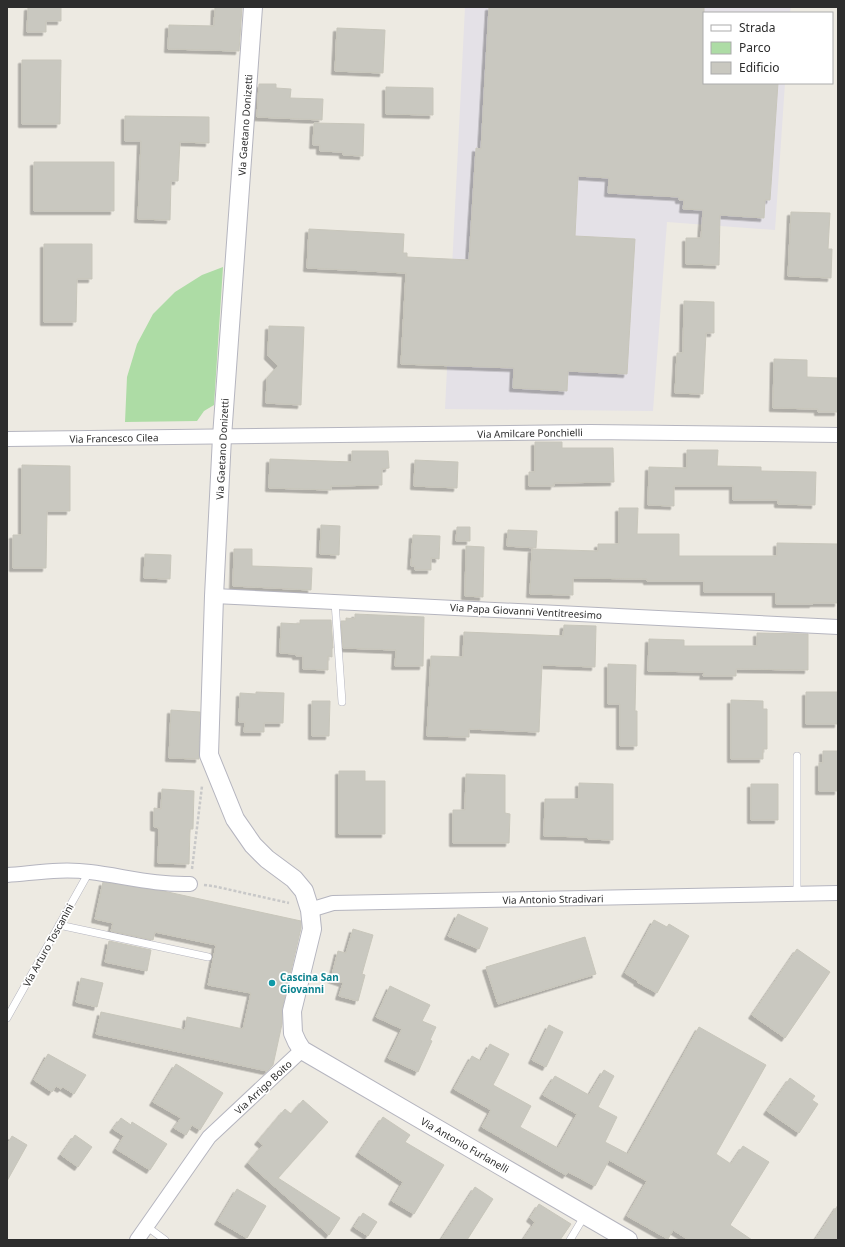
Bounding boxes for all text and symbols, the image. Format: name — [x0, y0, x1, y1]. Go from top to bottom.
legend — [703, 12, 833, 84]
text: Strada — [739, 19, 775, 36]
text: Parco — [739, 39, 771, 56]
text: Edificio — [739, 59, 780, 76]
street label: Via Gaetano Donizetti — [234, 74, 256, 176]
street label: Via Gaetano Donizetti — [212, 398, 232, 500]
street label: Via Amilcare Ponchielli — [477, 425, 583, 441]
street label: Via Francesco Cilea — [69, 430, 159, 446]
street label: Via Papa Giovanni Ventitreesimo — [450, 600, 602, 622]
street label: Via Antonio Stradivari — [502, 891, 604, 907]
street label: Via Arturo Toscanini — [19, 901, 77, 989]
place label: Cascina San Giovanni — [280, 970, 339, 996]
marker: Cascina San Giovanni — [267, 978, 277, 988]
street label: Via Arrigo Boito — [231, 1057, 295, 1117]
street label: Via Antonio Furlanelli — [418, 1114, 512, 1176]

